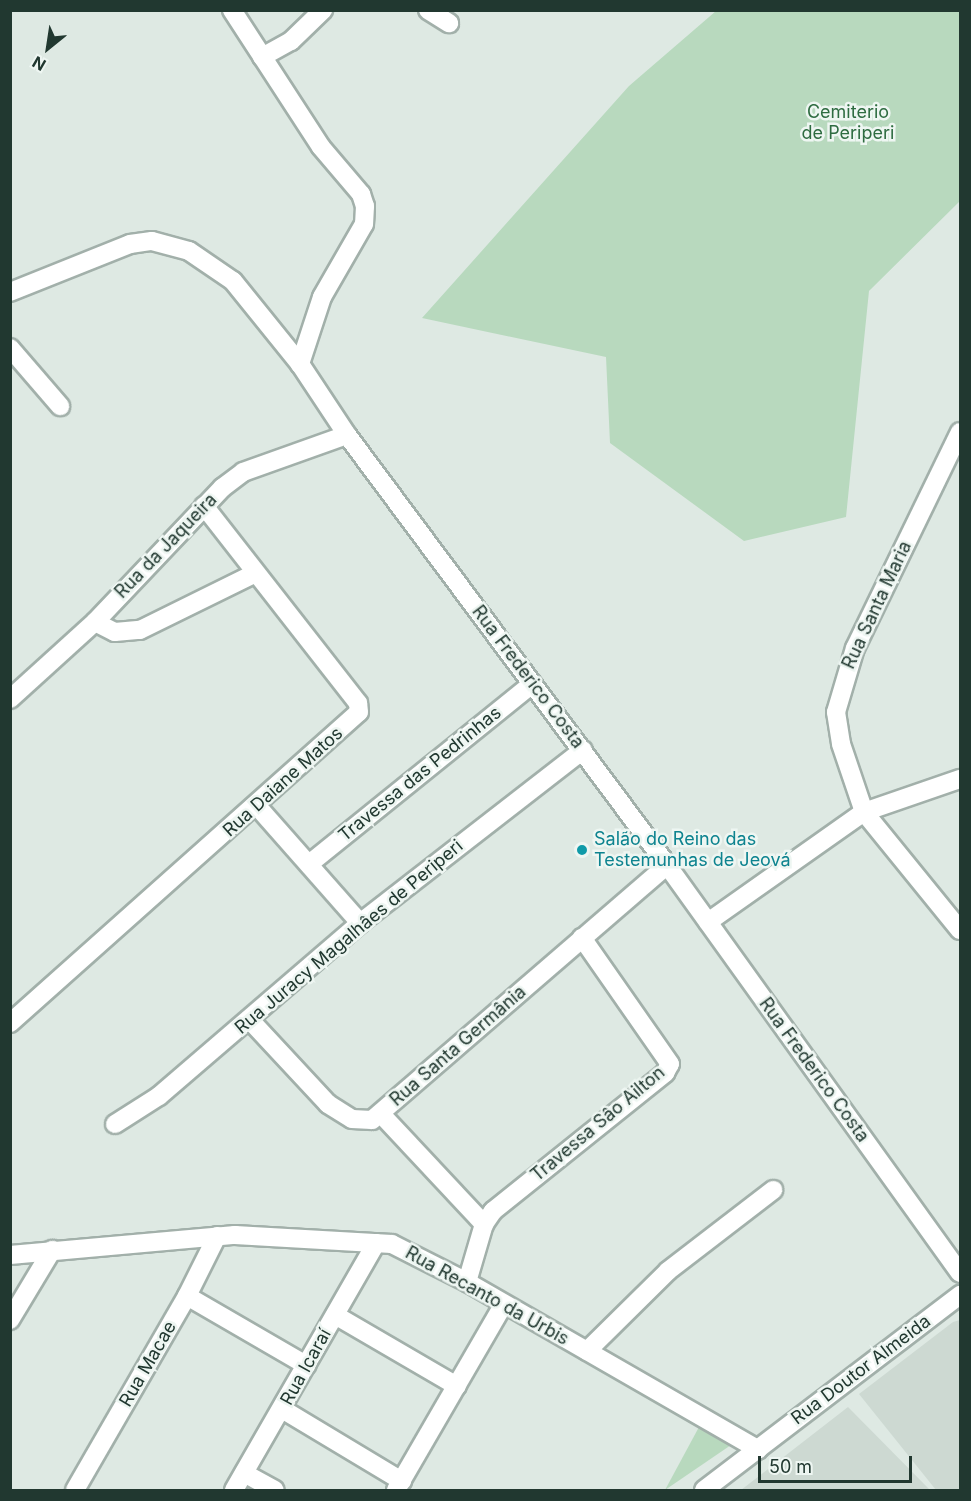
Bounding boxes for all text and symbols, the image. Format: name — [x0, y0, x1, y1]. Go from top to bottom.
north arrow — [18, 18, 78, 78]
text: N — [29, 52, 49, 75]
park label: Cemiterio de Periperi — [802, 102, 894, 144]
street label: Rua da Jaqueira — [111, 489, 221, 603]
street label: Rua Santa Maria — [838, 538, 916, 672]
street label: Rua Frederico Costa — [467, 601, 589, 753]
street label: Travessa das Pedrinhas — [334, 702, 506, 846]
street label: Rua Daiane Matos — [219, 723, 347, 841]
place label: Salão do Reino das Testemunhas de Jeová — [594, 829, 791, 872]
street label: Rua Juracy Magalhâes de Periperi — [231, 835, 467, 1039]
marker: Salão do Reino das Testemunhas de Jeová — [575, 843, 589, 857]
street label: Rua Santa Germânia — [386, 981, 530, 1111]
street label: Rua Frederico Costa — [754, 994, 874, 1146]
street label: Travessa Sâo Ailton — [527, 1062, 669, 1186]
street label: Rua Recanto da Urbis — [402, 1242, 572, 1350]
street label: Rua Doutor Almeida — [787, 1311, 935, 1429]
street label: Rua Macae — [115, 1318, 181, 1410]
street label: Rua Icaraí — [276, 1325, 336, 1409]
scale bar — [761, 1444, 916, 1482]
text: 50 m — [769, 1456, 812, 1477]

